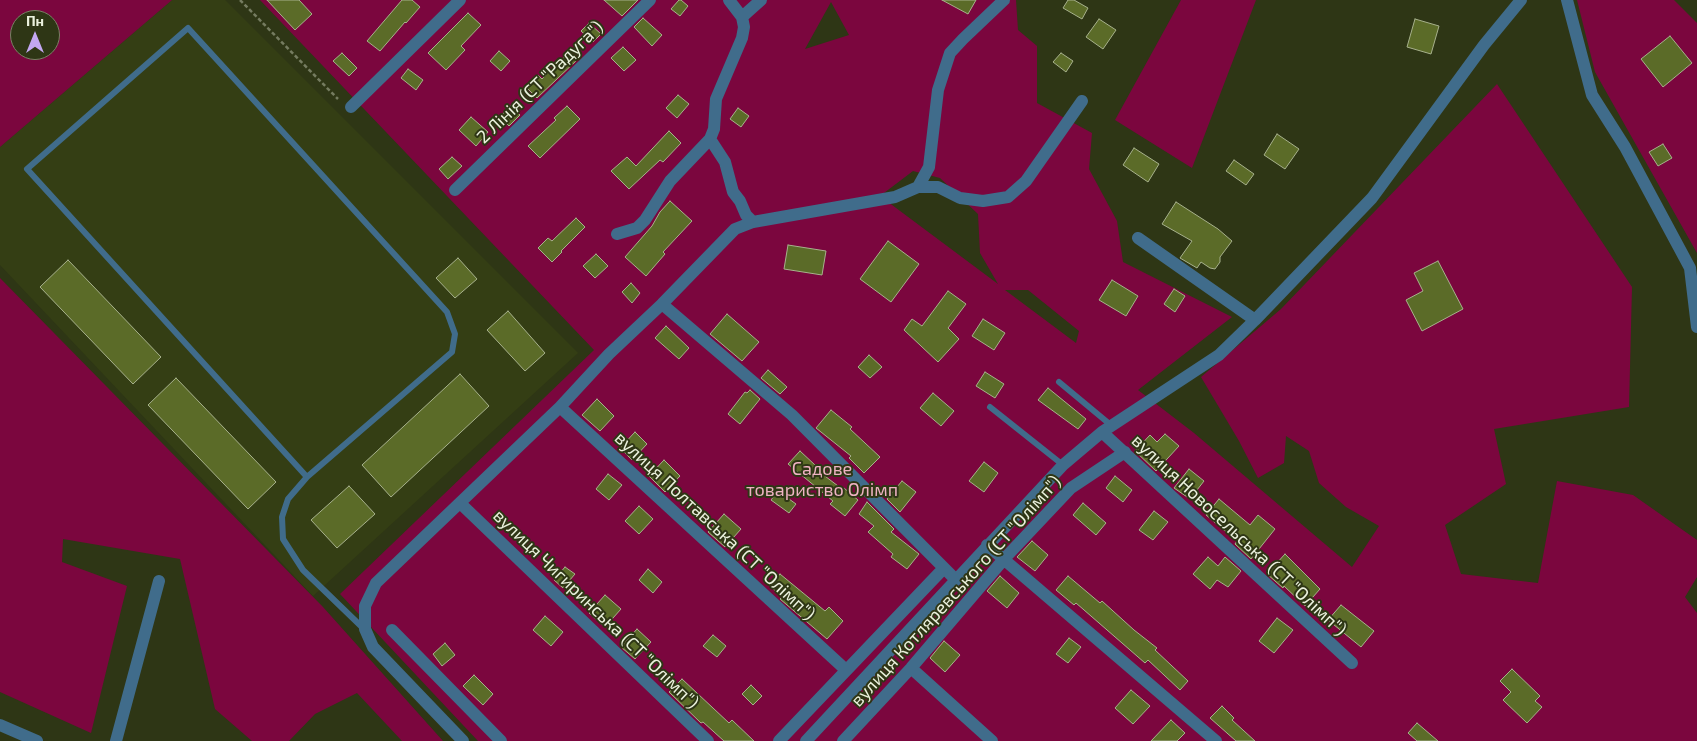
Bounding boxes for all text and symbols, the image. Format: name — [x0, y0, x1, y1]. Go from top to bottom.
north arrow — [10, 10, 60, 60]
text: Пн — [26, 12, 44, 29]
street label: 2 Лінія (СТ "Радуга") — [472, 16, 608, 148]
street label: вулиця Полтавська (СТ "Олімп") — [610, 427, 820, 625]
street label: вулиця Новосельська (СТ "Олімп") — [1127, 430, 1351, 640]
park label: Садове товариство Олімп — [746, 458, 898, 500]
street label: вулиця Котляревського (СТ "Олімп") — [846, 471, 1066, 711]
street label: вулиця Чигиринська (СТ "Олімп") — [489, 505, 703, 713]

